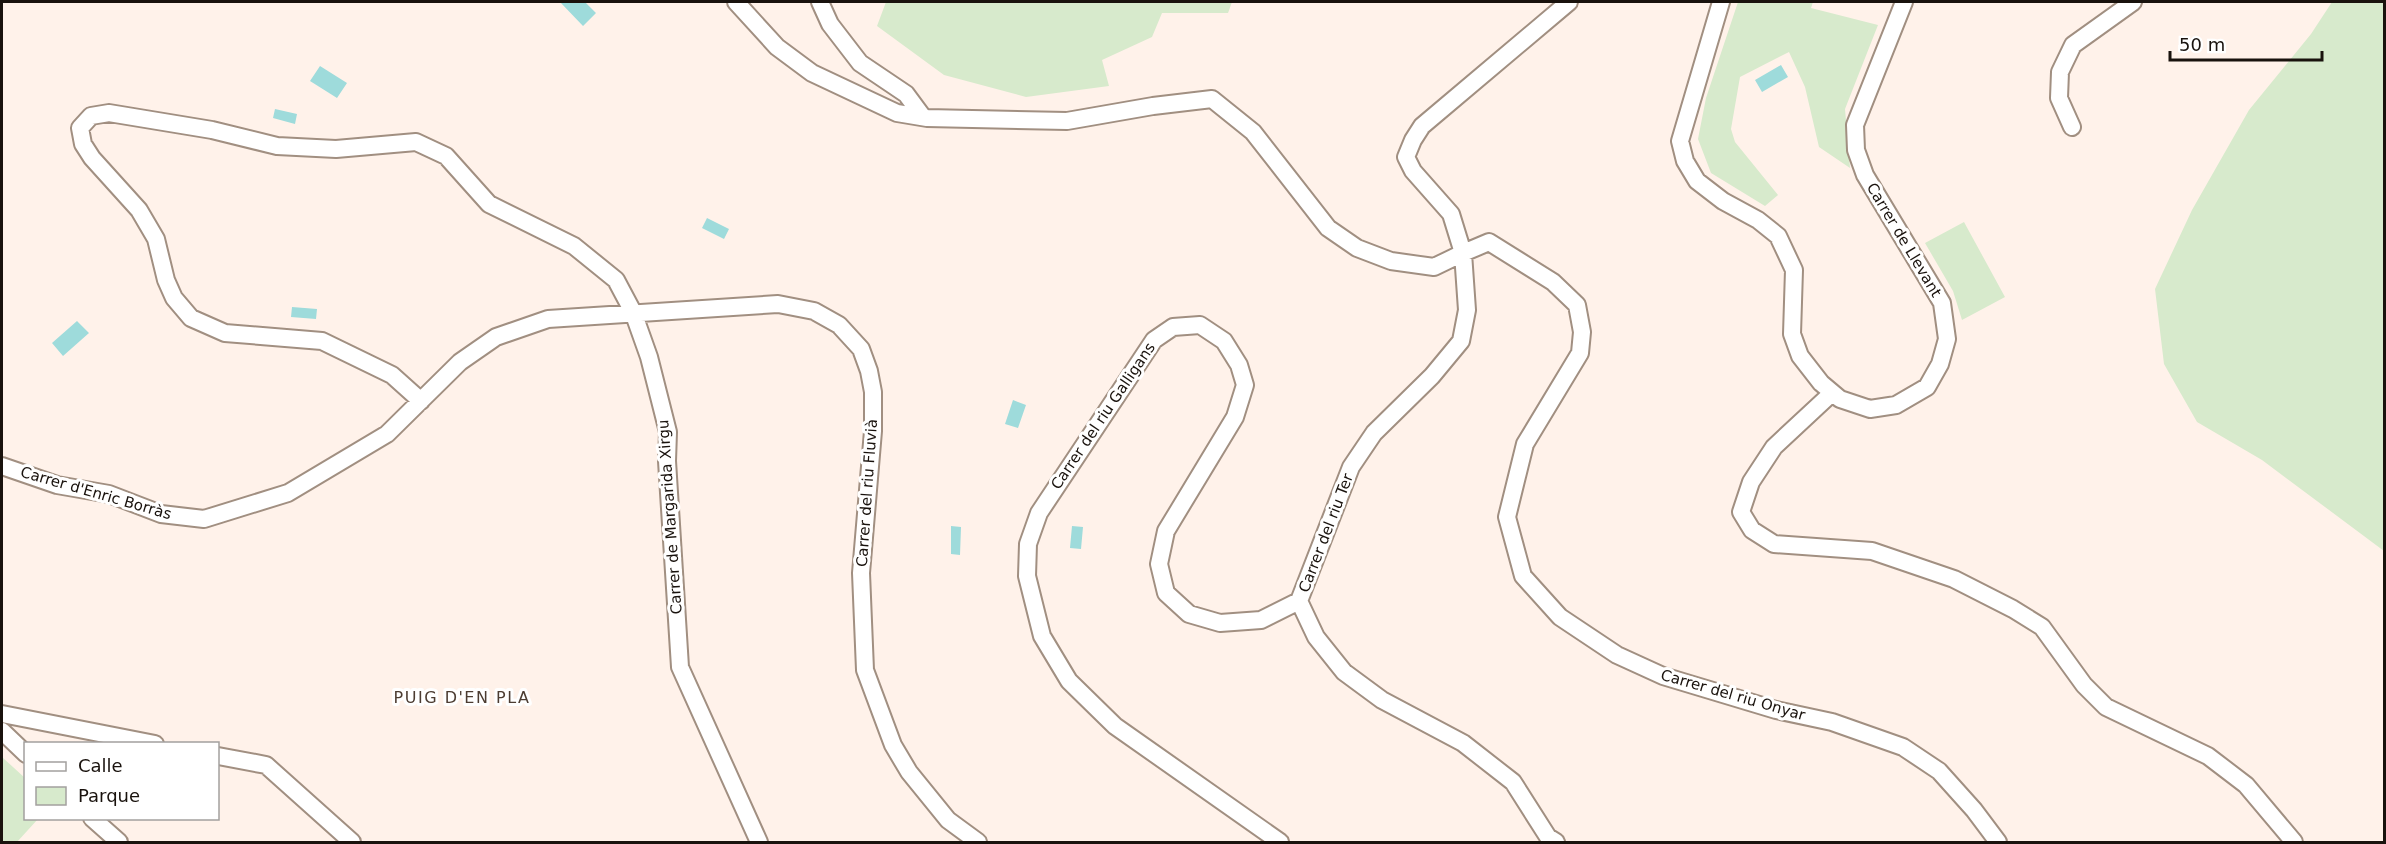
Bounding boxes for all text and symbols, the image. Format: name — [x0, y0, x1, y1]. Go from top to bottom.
scale bar — [2170, 24, 2322, 62]
text: 50 m — [2179, 34, 2225, 55]
street label: Carrer de Llevant — [1863, 180, 1945, 301]
street label: Carrer del riu Galligans — [1047, 339, 1159, 493]
street label: Carrer del riu Fluvià — [853, 418, 881, 568]
street label: Carrer de Margarida Xirgu — [654, 419, 686, 615]
street label: Carrer d'Enric Borràs — [18, 463, 174, 523]
street label: Carrer del riu Ter — [1295, 470, 1357, 595]
street label: Carrer del riu Onyar — [1659, 666, 1808, 724]
district label: PUIG D'EN PLA — [394, 688, 530, 707]
legend — [24, 742, 219, 820]
text: Calle — [78, 755, 123, 776]
text: Parque — [78, 785, 140, 806]

